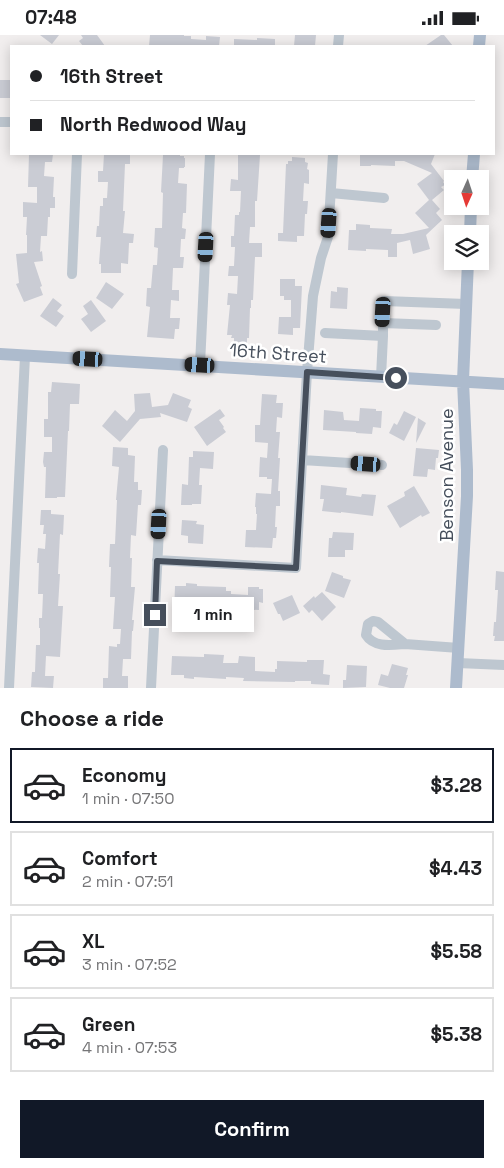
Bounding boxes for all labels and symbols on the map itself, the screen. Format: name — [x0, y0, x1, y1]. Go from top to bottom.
north arrow — [444, 170, 489, 215]
car — [320, 208, 337, 238]
car — [197, 232, 214, 262]
car — [374, 297, 391, 327]
street label: 16th Street — [229, 338, 327, 368]
car — [72, 351, 103, 367]
car — [184, 357, 215, 373]
route start — [385, 367, 407, 389]
street label: Benson Avenue — [435, 408, 458, 542]
car — [350, 455, 381, 473]
car — [150, 509, 167, 539]
callout: 1 min — [172, 597, 255, 633]
route end — [144, 604, 166, 626]

